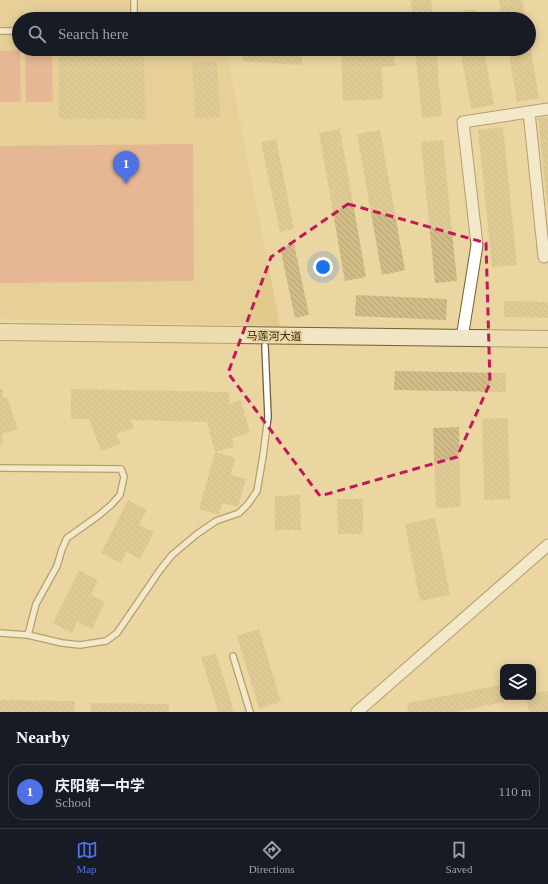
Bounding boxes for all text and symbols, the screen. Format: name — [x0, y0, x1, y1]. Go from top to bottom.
search box — [12, 12, 536, 56]
icon: search — [26, 23, 48, 45]
text: Search here — [58, 26, 128, 42]
pin: 1 — [113, 151, 139, 184]
your location — [313, 257, 333, 277]
street label: 马莲河大道 — [246, 330, 302, 342]
map controls — [500, 664, 536, 700]
button: layers — [500, 664, 536, 700]
text: Nearby — [16, 728, 70, 747]
text: 庆阳第一中学 — [55, 778, 145, 794]
text: 1 — [27, 784, 33, 799]
text: 110 m — [499, 784, 531, 799]
text: School — [55, 795, 91, 810]
tab: Map — [76, 839, 98, 875]
tab: Directions — [249, 839, 294, 875]
tab: Saved — [446, 839, 472, 875]

